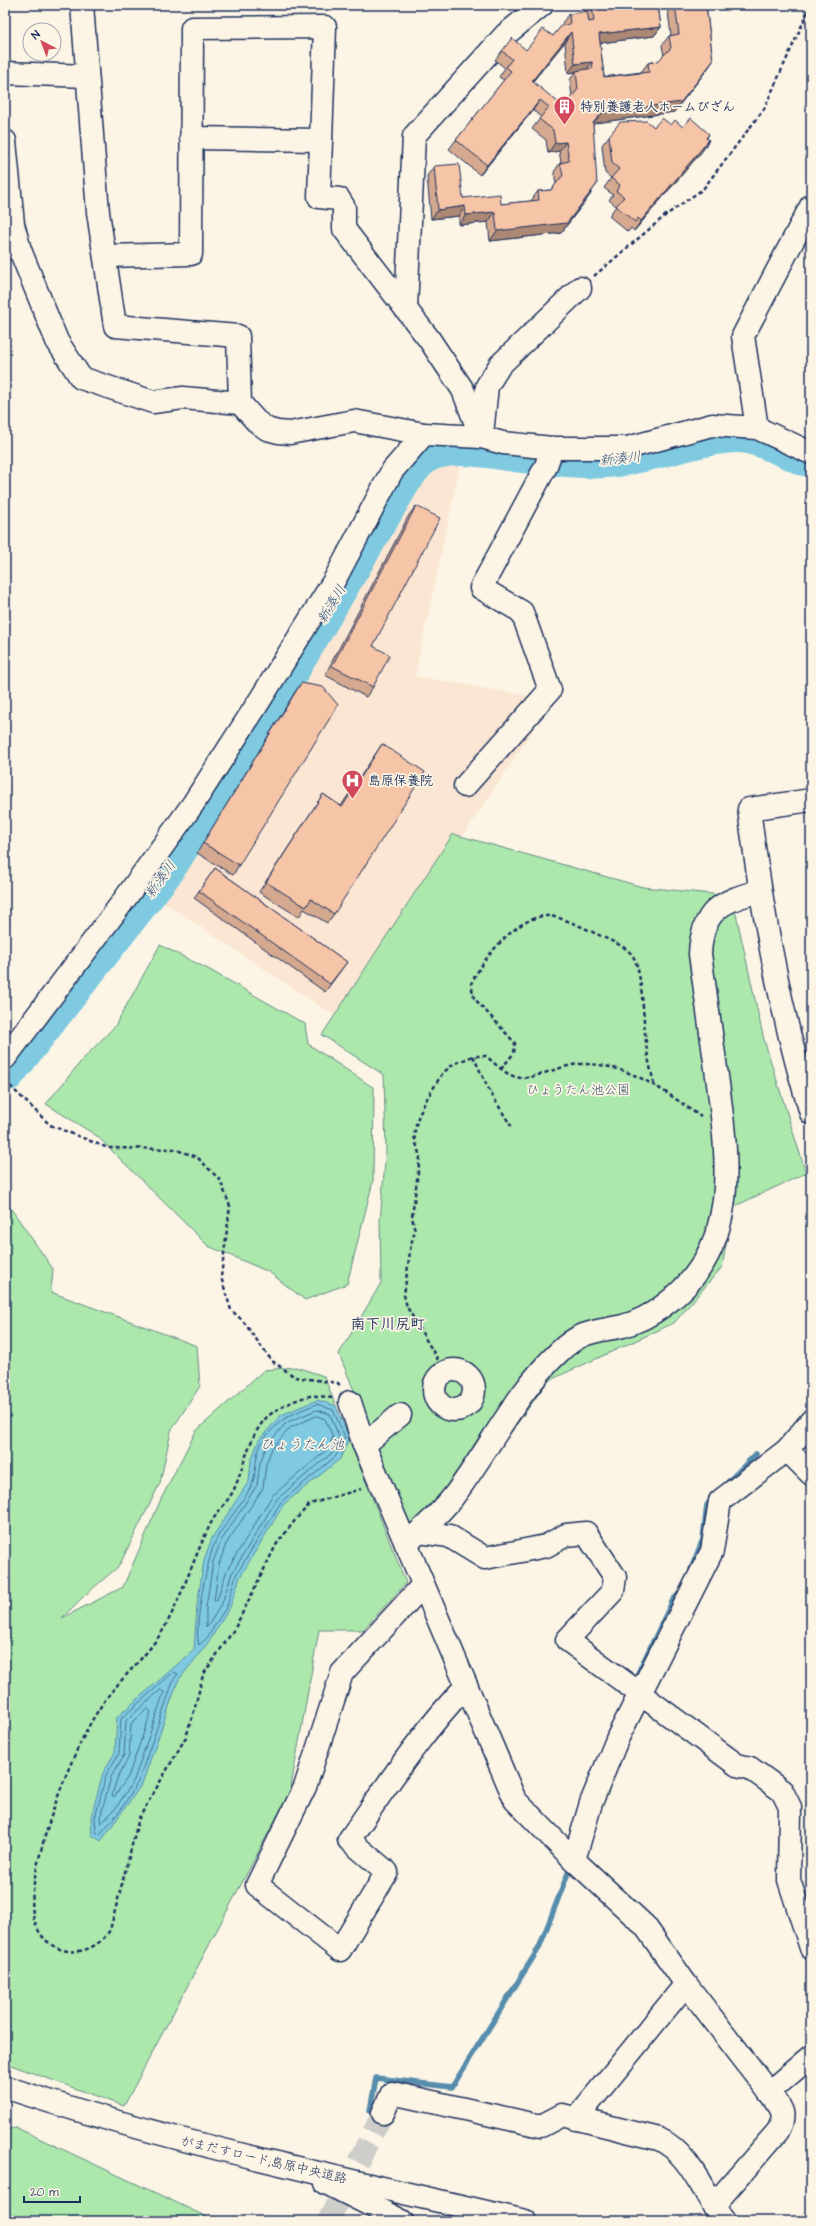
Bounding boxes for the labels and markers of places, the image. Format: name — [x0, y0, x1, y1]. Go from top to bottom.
building icon: 特別養護老人ホームびざん — [551, 93, 577, 126]
place label: 特別養護老人ホームびざん — [580, 98, 735, 116]
hospital icon: 島原保養院 — [340, 767, 366, 800]
place label: 島原保養院 — [368, 772, 433, 790]

